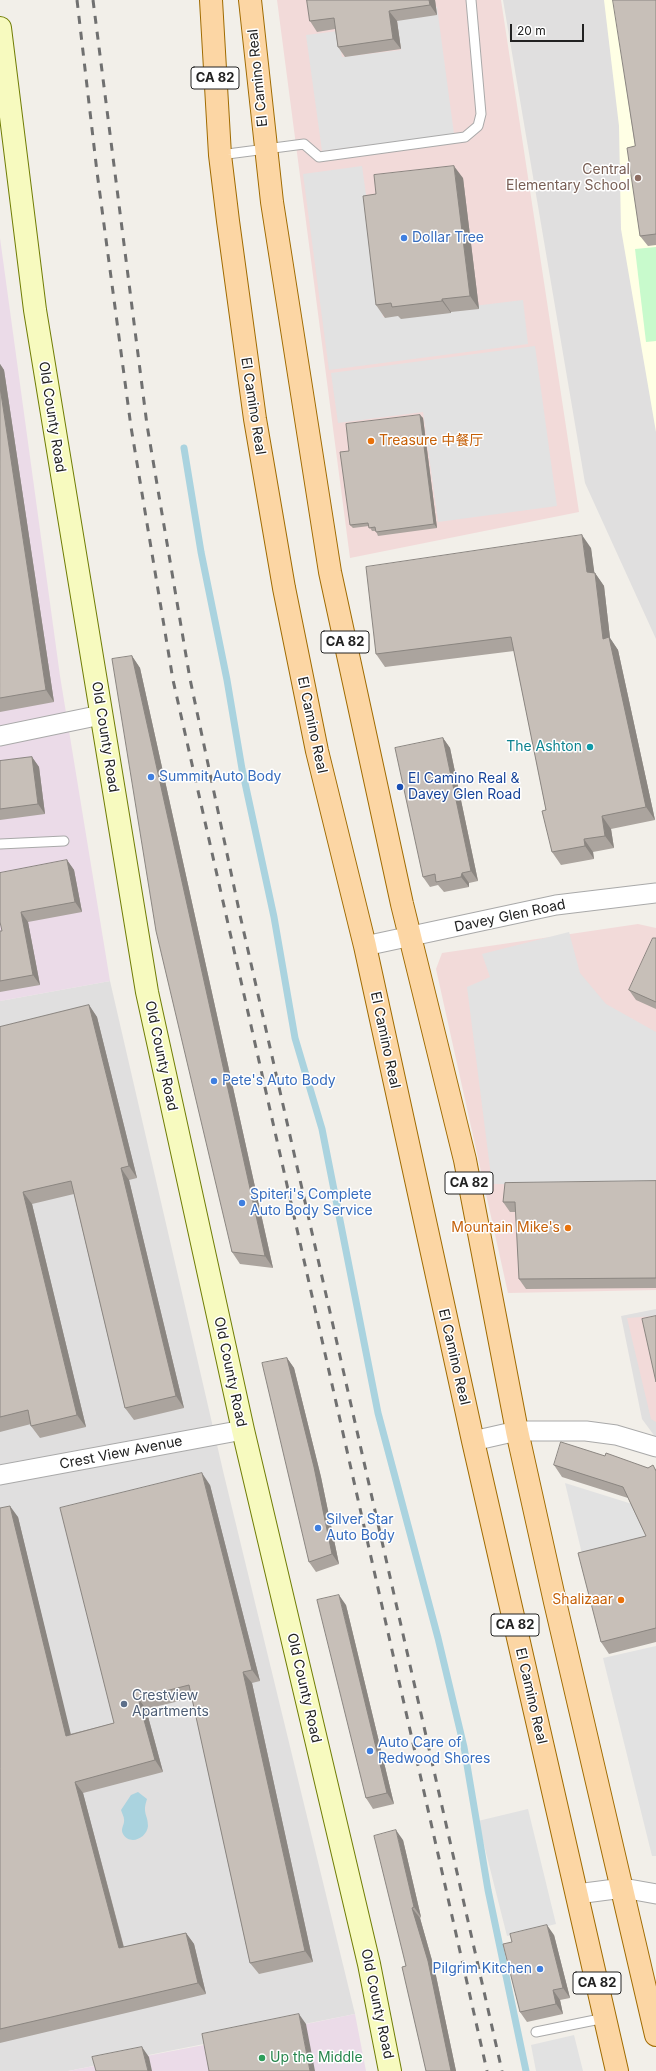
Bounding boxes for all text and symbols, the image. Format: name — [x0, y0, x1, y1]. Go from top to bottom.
scale bar — [512, 16, 586, 42]
text: 20 m — [517, 23, 546, 38]
street label: El Camino Real — [245, 28, 271, 128]
road number: CA 82 — [191, 67, 239, 89]
place label: Central Elementary School — [506, 162, 630, 194]
marker: Central Elementary School — [633, 173, 643, 183]
place label: Dollar Tree — [412, 230, 484, 246]
marker: Dollar Tree — [399, 233, 409, 243]
street label: El Camino Real — [237, 356, 269, 456]
street label: Old County Road — [35, 360, 69, 474]
place label: Treasure 中餐厅 — [379, 433, 483, 449]
marker: Treasure 中餐厅 — [366, 436, 376, 446]
road number: CA 82 — [321, 631, 369, 653]
street label: El Camino Real — [294, 675, 330, 775]
street label: Old County Road — [88, 680, 122, 794]
place label: The Ashton — [506, 739, 582, 755]
marker: The Ashton — [585, 742, 595, 752]
place label: Summit Auto Body — [159, 769, 281, 785]
place label: El Camino Real & Davey Glen Road — [408, 771, 521, 804]
marker: Summit Auto Body — [146, 772, 156, 782]
marker: El Camino Real & Davey Glen Road — [395, 782, 405, 792]
street label: Davey Glen Road — [453, 896, 567, 936]
street label: El Camino Real — [367, 990, 403, 1090]
street label: Old County Road — [141, 999, 181, 1113]
place label: Pete's Auto Body — [222, 1073, 336, 1089]
marker: Pete's Auto Body — [209, 1076, 219, 1086]
road number: CA 82 — [445, 1172, 493, 1194]
place label: Spiteri's Complete Auto Body Service — [250, 1187, 373, 1220]
marker: Spiteri's Complete Auto Body Service — [237, 1198, 247, 1208]
place label: Mountain Mike's — [451, 1220, 560, 1236]
marker: Mountain Mike's — [563, 1223, 573, 1233]
street label: El Camino Real — [435, 1307, 473, 1407]
street label: Old County Road — [210, 1315, 250, 1429]
street label: Crest View Avenue — [58, 1433, 184, 1473]
place label: Silver Star Auto Body — [326, 1512, 395, 1544]
marker: Silver Star Auto Body — [313, 1523, 323, 1533]
place label: Shalizaar — [552, 1592, 613, 1608]
marker: Shalizaar — [616, 1595, 626, 1605]
road number: CA 82 — [491, 1614, 539, 1636]
street label: Old County Road — [283, 1631, 325, 1745]
street label: El Camino Real — [512, 1646, 550, 1746]
place label: Crestview Apartments — [132, 1688, 209, 1720]
marker: Crestview Apartments — [119, 1699, 129, 1709]
place label: Auto Care of Redwood Shores — [378, 1735, 490, 1768]
marker: Auto Care of Redwood Shores — [365, 1746, 375, 1756]
street label: Old County Road — [357, 1947, 397, 2061]
place label: Pilgrim Kitchen — [432, 1961, 532, 1977]
marker: Pilgrim Kitchen — [535, 1964, 545, 1974]
road number: CA 82 — [573, 1972, 621, 1994]
place label: Up the Middle — [270, 2050, 363, 2066]
marker: Up the Middle — [257, 2053, 267, 2063]

